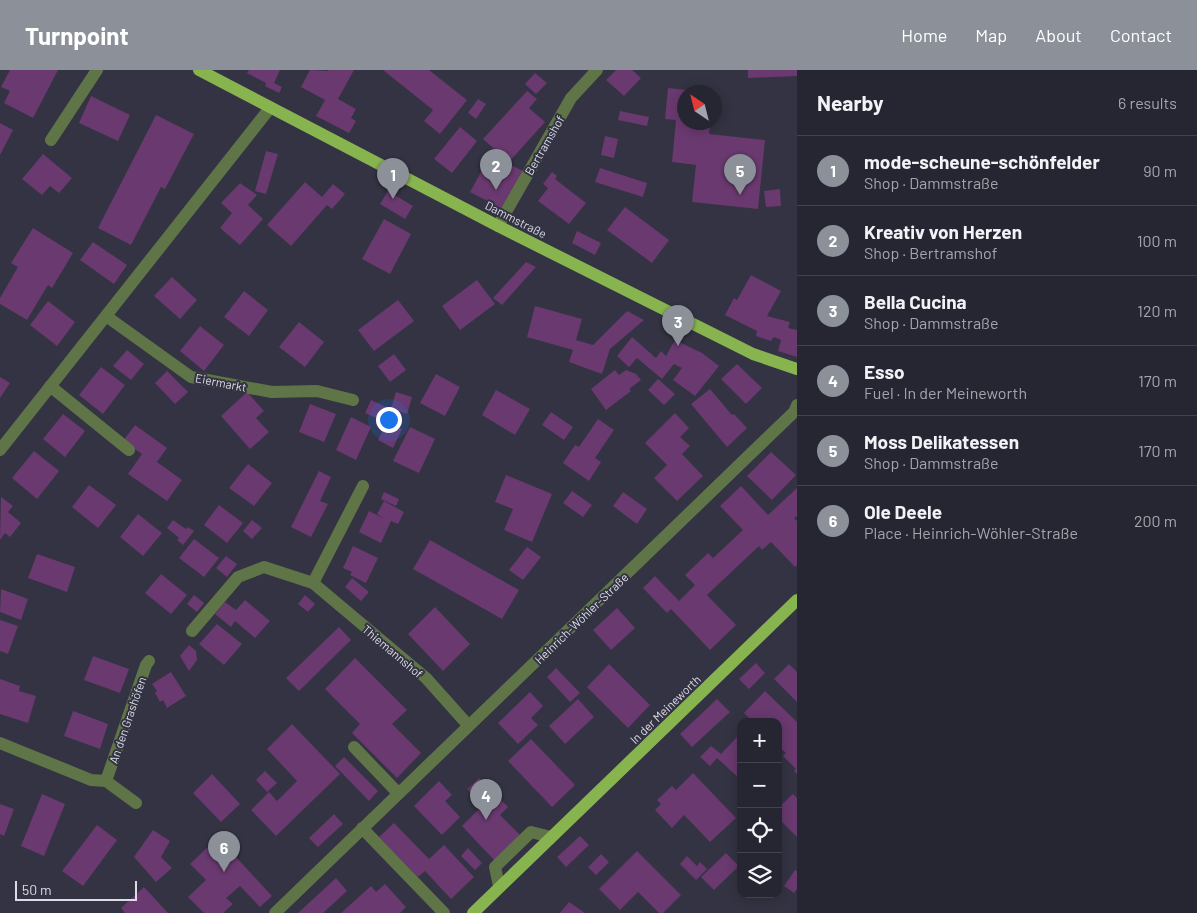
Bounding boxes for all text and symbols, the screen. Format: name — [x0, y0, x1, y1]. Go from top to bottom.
text: Turnpoint — [25, 21, 129, 50]
text: Home — [901, 24, 947, 46]
text: Map — [975, 24, 1007, 46]
text: About — [1035, 24, 1082, 46]
text: Contact — [1110, 24, 1172, 46]
north arrow — [677, 85, 722, 130]
text: Nearby — [817, 90, 883, 115]
text: 6 results — [1118, 93, 1177, 112]
street label: Bertramshof — [521, 113, 567, 177]
pin: 2 — [480, 149, 512, 190]
text: mode-scheune-schönfelder — [864, 150, 1100, 173]
pin: 5 — [724, 154, 756, 195]
pin: 1 — [377, 158, 409, 199]
text: 1 — [830, 161, 836, 180]
text: 90 m — [1143, 161, 1177, 180]
text: Shop · Dammstraße — [864, 173, 999, 192]
street label: Dammstraße — [483, 198, 549, 240]
text: Kreativ von Herzen — [864, 220, 1022, 243]
text: 2 — [829, 231, 837, 250]
text: 100 m — [1137, 231, 1177, 250]
text: Shop · Bertramshof — [864, 243, 997, 262]
text: Bella Cucina — [864, 290, 967, 313]
text: 3 — [829, 301, 837, 320]
text: 120 m — [1137, 301, 1177, 320]
pin: 3 — [662, 305, 694, 346]
text: Shop · Dammstraße — [864, 313, 999, 332]
text: Esso — [864, 360, 905, 383]
street label: Eiermarkt — [194, 370, 248, 394]
text: 4 — [828, 371, 838, 390]
text: 170 m — [1138, 371, 1177, 390]
text: Fuel · In der Meineworth — [864, 383, 1027, 402]
your location — [376, 407, 402, 433]
text: Moss Delikatessen — [864, 430, 1019, 453]
text: 5 — [829, 441, 837, 460]
text: 170 m — [1138, 441, 1177, 460]
text: Shop · Dammstraße — [864, 453, 999, 472]
text: Ole Deele — [864, 500, 942, 523]
text: 6 — [829, 511, 837, 530]
text: 200 m — [1134, 511, 1177, 530]
text: Place · Heinrich-Wöhler-Straße — [864, 523, 1078, 542]
street label: Heinrich-Wöhler-Straße — [531, 570, 631, 666]
street label: Thiemannshof — [360, 622, 426, 680]
street label: In der Meineworth — [627, 672, 703, 746]
street label: An den Grashöfen — [106, 675, 148, 765]
map controls — [737, 718, 782, 898]
button: + — [737, 718, 782, 763]
button: − — [737, 763, 782, 808]
pin: 4 — [470, 779, 502, 820]
button: locate — [737, 808, 782, 853]
pin: 6 — [208, 831, 240, 872]
button: layers — [737, 853, 782, 898]
scale bar — [15, 878, 138, 901]
text: 50 m — [22, 881, 51, 898]

